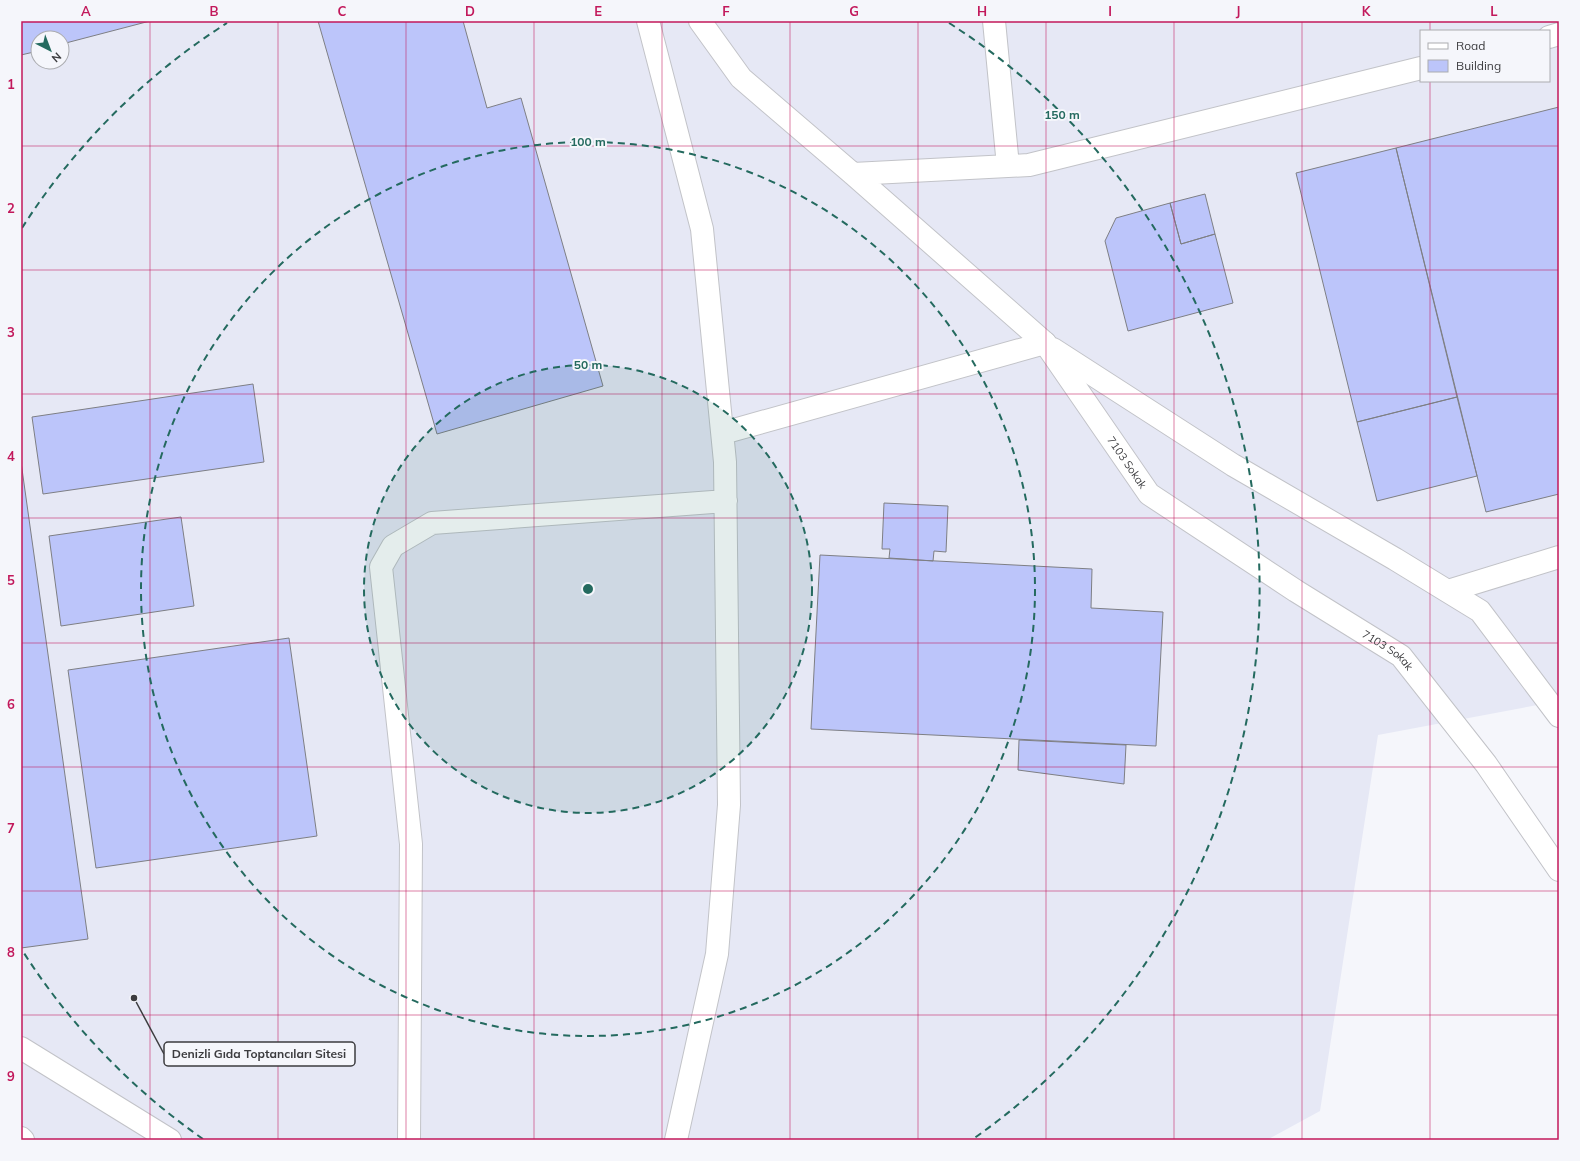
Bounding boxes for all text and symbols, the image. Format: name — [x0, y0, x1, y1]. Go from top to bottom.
text: A — [81, 3, 91, 19]
text: B — [210, 3, 219, 19]
text: C — [338, 3, 347, 19]
text: D — [465, 3, 475, 19]
text: E — [594, 3, 602, 19]
text: F — [722, 3, 730, 19]
text: G — [849, 3, 859, 19]
text: H — [977, 3, 987, 19]
text: I — [1108, 3, 1112, 19]
text: J — [1236, 3, 1240, 19]
text: K — [1362, 3, 1372, 19]
text: L — [1490, 3, 1498, 19]
north arrow — [30, 30, 70, 70]
legend — [1420, 30, 1550, 82]
text: Road — [1456, 38, 1485, 53]
text: N — [49, 49, 64, 65]
text: Building — [1456, 58, 1501, 73]
text: 1 — [7, 76, 15, 92]
text: 150 m — [1044, 107, 1080, 122]
text: 100 m — [570, 134, 606, 149]
text: 2 — [7, 200, 15, 216]
text: 3 — [7, 324, 15, 340]
text: 50 m — [574, 357, 602, 372]
street label: 7103 Sokak — [1104, 434, 1150, 492]
text: 4 — [7, 448, 15, 464]
text: 5 — [7, 572, 15, 588]
centre of rings — [581, 582, 595, 596]
street label: 7103 Sokak — [1360, 627, 1417, 673]
text: 6 — [7, 696, 15, 712]
text: 7 — [7, 820, 15, 836]
text: 8 — [7, 944, 15, 960]
callout: Denizli Gıda Toptancıları Sitesi — [164, 1042, 355, 1066]
text: Denizli Gıda Toptancıları Sitesi — [172, 1046, 346, 1061]
text: 9 — [7, 1068, 15, 1084]

